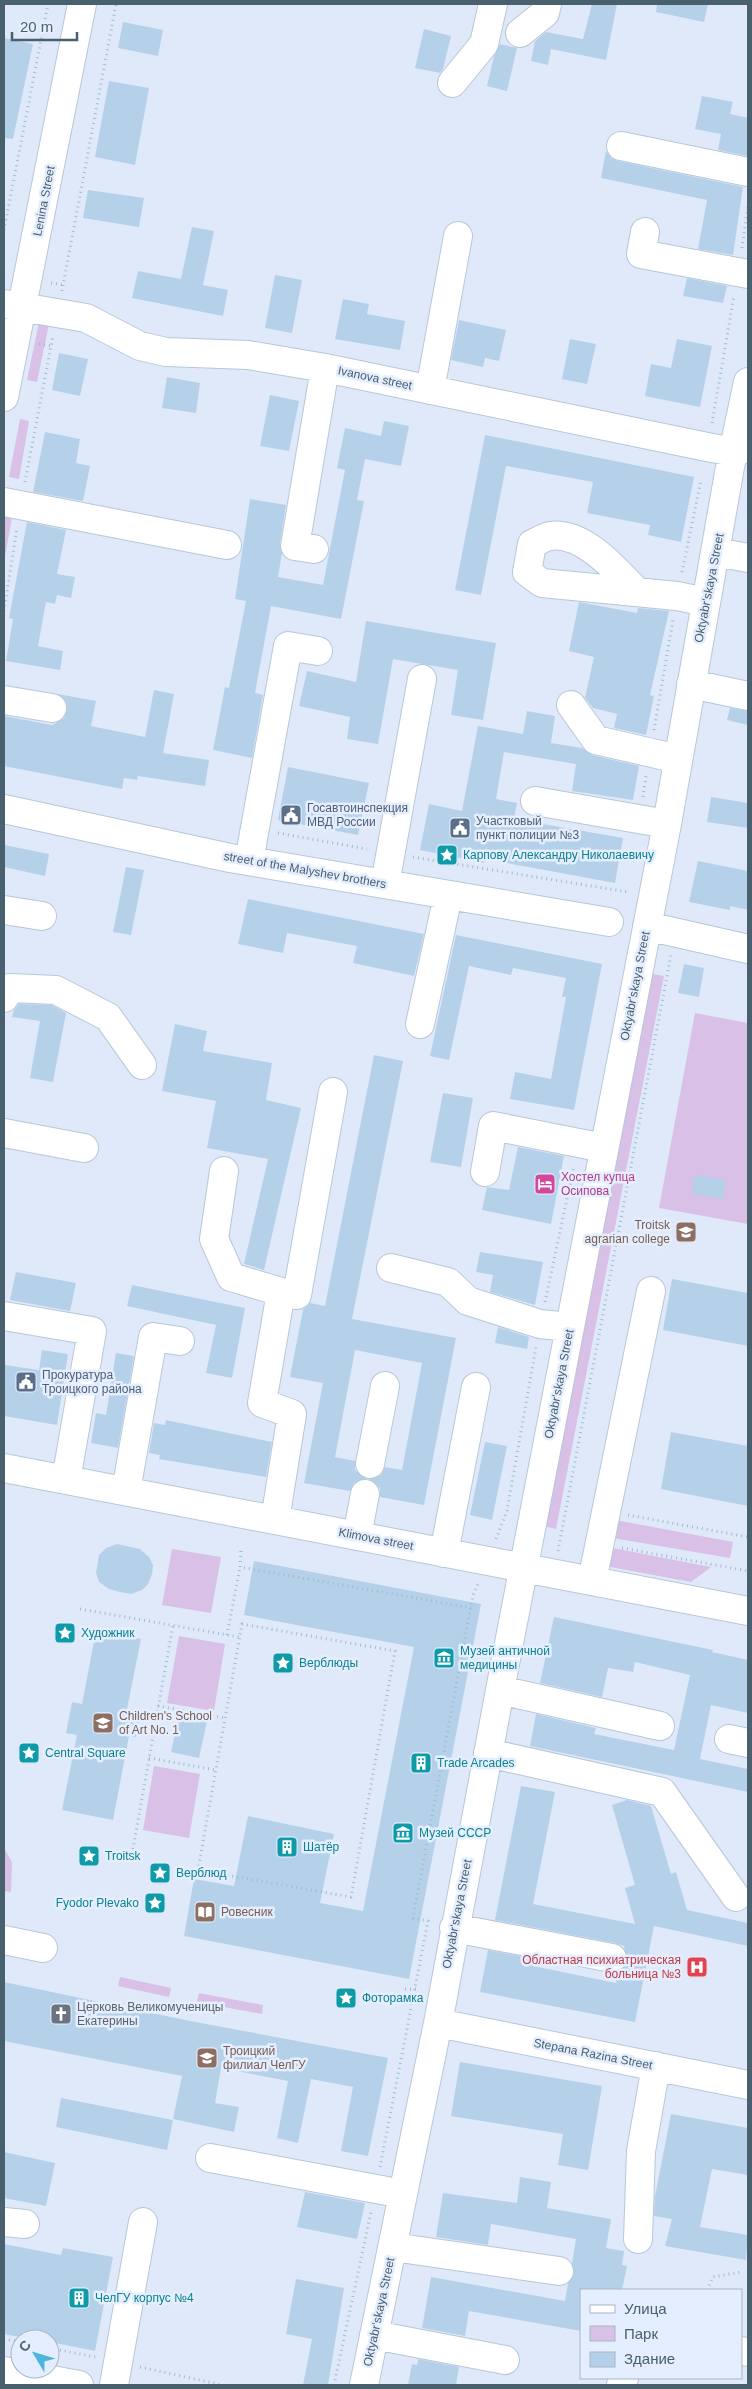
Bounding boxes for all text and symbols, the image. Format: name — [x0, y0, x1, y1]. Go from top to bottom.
scale bar — [12, 10, 78, 42]
text: 20 m — [20, 18, 53, 35]
street label: Lenina Street — [30, 164, 58, 237]
street label: Ivanova street — [337, 363, 414, 393]
street label: Oktyabr'skaya Street — [692, 532, 727, 644]
place label: Госавтоинспекция МВД России — [307, 801, 408, 829]
public building icon: Госавтоинспекция МВД России — [279, 803, 303, 827]
place label: Участковый пункт полиции №3 — [476, 814, 579, 842]
public building icon: Участковый пункт полиции №3 — [448, 816, 472, 840]
place icon: Карпову Александру Николаевичу — [435, 843, 459, 867]
place label: Карпову Александру Николаевичу — [463, 848, 654, 862]
street label: street of the Malyshev brothers — [223, 849, 387, 891]
street label: Oktyabr'skaya Street — [618, 930, 653, 1042]
place label: Хостел купца Осипова — [561, 1170, 635, 1198]
hotel icon: Хостел купца Осипова — [533, 1172, 557, 1196]
place label: Troitsk agrarian college — [585, 1218, 671, 1246]
school or university icon: Troitsk agrarian college — [674, 1220, 698, 1244]
street label: Oktyabr'skaya Street — [542, 1328, 577, 1440]
place label: Прокуратура Троицкого района — [42, 1368, 142, 1396]
public building icon: Прокуратура Троицкого района — [14, 1370, 38, 1394]
street label: Klimova street — [337, 1525, 415, 1553]
place icon: Художник — [53, 1621, 77, 1645]
place label: Художник — [81, 1626, 135, 1640]
place label: Музей античной медицины — [460, 1644, 550, 1672]
museum icon: Музей античной медицины — [432, 1646, 456, 1670]
place icon: Верблюды — [271, 1651, 295, 1675]
place label: Верблюды — [299, 1656, 358, 1670]
place label: Children's School of Art No. 1 — [119, 1709, 212, 1737]
school or university icon: Children's School of Art No. 1 — [91, 1711, 115, 1735]
place icon: Central Square — [17, 1741, 41, 1765]
place label: Central Square — [45, 1746, 126, 1760]
building icon: Trade Arcades — [409, 1751, 433, 1775]
place label: Trade Arcades — [437, 1756, 515, 1770]
museum icon: Музей СССР — [391, 1821, 415, 1845]
place label: Музей СССР — [419, 1826, 491, 1840]
building icon: Шатёр — [275, 1835, 299, 1859]
place label: Шатёр — [303, 1840, 340, 1854]
place icon: Troitsk — [77, 1844, 101, 1868]
place label: Troitsk — [105, 1849, 142, 1863]
street label: Oktyabr'skaya Street — [440, 1858, 475, 1970]
place icon: Верблюд — [148, 1861, 172, 1885]
place label: Верблюд — [176, 1866, 226, 1880]
place icon: Fyodor Plevako — [143, 1891, 167, 1915]
place label: Fyodor Plevako — [56, 1896, 139, 1910]
library icon: Ровесник — [193, 1900, 217, 1924]
place label: Ровесник — [221, 1905, 273, 1919]
place label: Областная психиатрическая больница №3 — [522, 1953, 681, 1981]
hospital icon: Областная психиатрическая больница №3 — [685, 1955, 709, 1979]
place icon: Фоторамка — [334, 1986, 358, 2010]
place label: Фоторамка — [362, 1991, 424, 2005]
place label: Церковь Великомученицы Екатерины — [77, 2000, 223, 2028]
church icon: Церковь Великомученицы Екатерины — [49, 2002, 73, 2026]
street label: Stepana Razina Street — [532, 2036, 654, 2073]
place label: Троицкий филиал ЧелГУ — [223, 2044, 306, 2072]
school or university icon: Троицкий филиал ЧелГУ — [195, 2046, 219, 2070]
street label: Oktyabr'skaya Street — [361, 2256, 398, 2368]
building icon: ЧелГУ корпус №4 — [67, 2286, 91, 2310]
legend — [580, 2289, 742, 2379]
place label: ЧелГУ корпус №4 — [95, 2291, 194, 2305]
text: Улица — [624, 2300, 667, 2317]
text: Парк — [624, 2325, 658, 2342]
north arrow — [10, 2329, 60, 2379]
text: С — [15, 2337, 34, 2355]
text: Здание — [624, 2350, 675, 2367]

